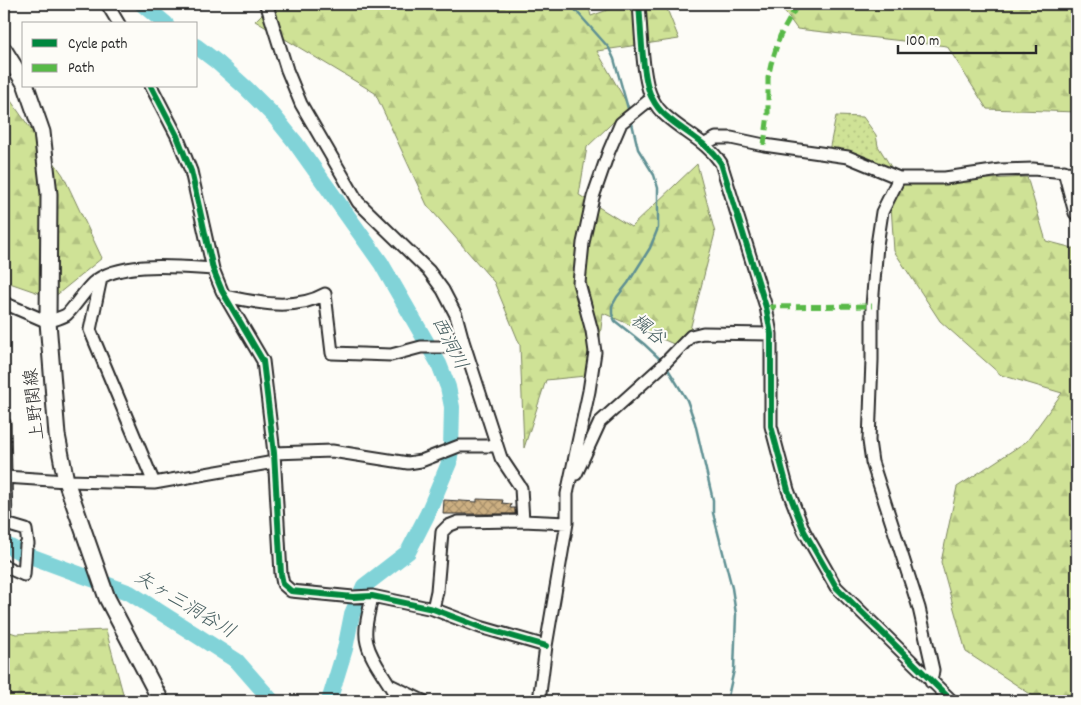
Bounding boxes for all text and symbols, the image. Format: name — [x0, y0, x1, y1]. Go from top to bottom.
legend — [22, 22, 198, 88]
scale bar — [898, 22, 1036, 54]
text: 100 m — [906, 31, 939, 53]
text: Cycle path — [68, 34, 128, 56]
text: Path — [68, 58, 94, 80]
water label: 楓谷 — [624, 308, 671, 354]
water label: 西洞川 — [423, 312, 473, 376]
street label: 上野関線 — [20, 367, 52, 441]
water label: 矢ヶ三洞谷川 — [128, 565, 240, 647]

